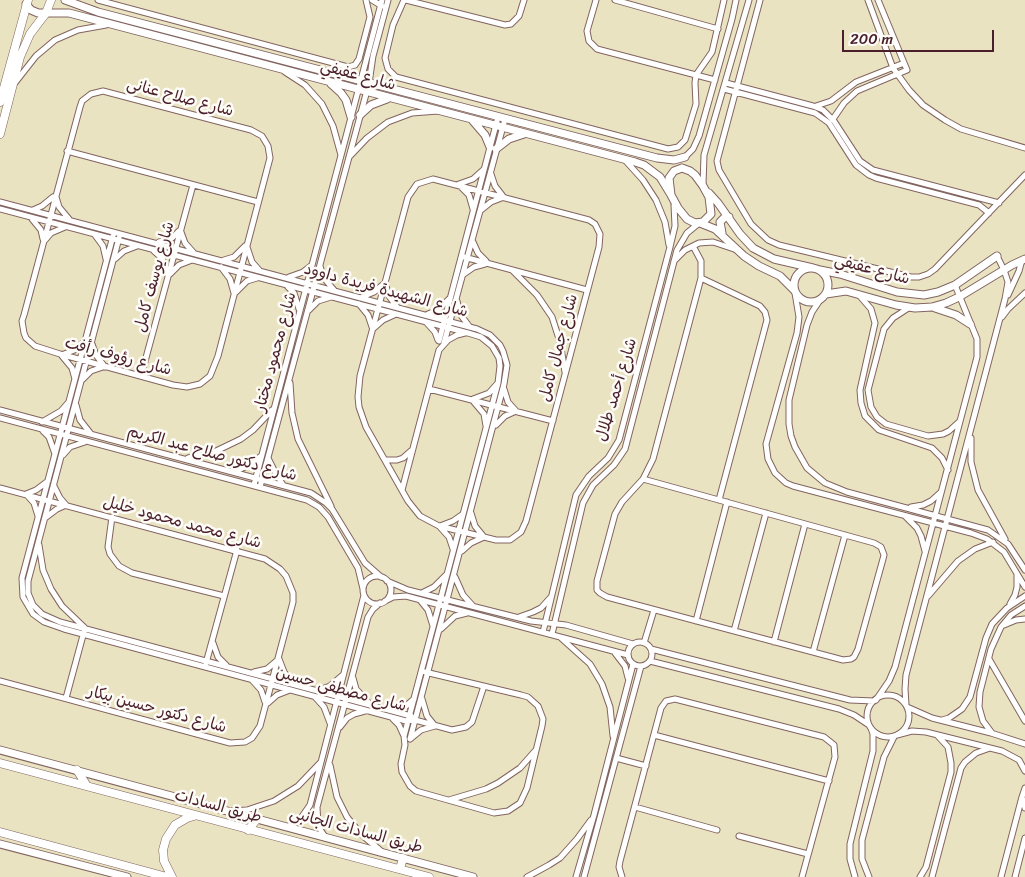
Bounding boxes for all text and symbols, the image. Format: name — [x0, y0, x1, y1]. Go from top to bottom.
scale bar — [845, 20, 998, 52]
text: 200 m — [850, 26, 893, 52]
street label: شارع عفيفي — [318, 57, 398, 95]
street label: شارع صلاح عنانى — [125, 75, 235, 121]
street label: شارع يوسف كامل — [131, 219, 179, 335]
street label: شارع عفيفي — [832, 251, 912, 289]
street label: شارع الشهيدة فريدة داوود — [302, 260, 470, 322]
street label: شارع محمود مختار — [251, 290, 301, 414]
street label: شارع جمال كامل — [535, 292, 583, 404]
street label: شارع رؤوف رأفت — [63, 334, 173, 380]
street label: شارع أحمد طلال — [592, 336, 642, 444]
street label: شارع دكتور صلاح عبد الكريم — [125, 422, 299, 486]
street label: شارع محمد محمود خليل — [101, 493, 263, 553]
street label: شارع مصطفى حسين — [274, 663, 408, 717]
street label: شارع دكتور حسين بيكار — [85, 682, 229, 738]
street label: طريق السادات — [172, 786, 264, 828]
street label: طريق السادات الجانبى — [287, 804, 425, 858]

